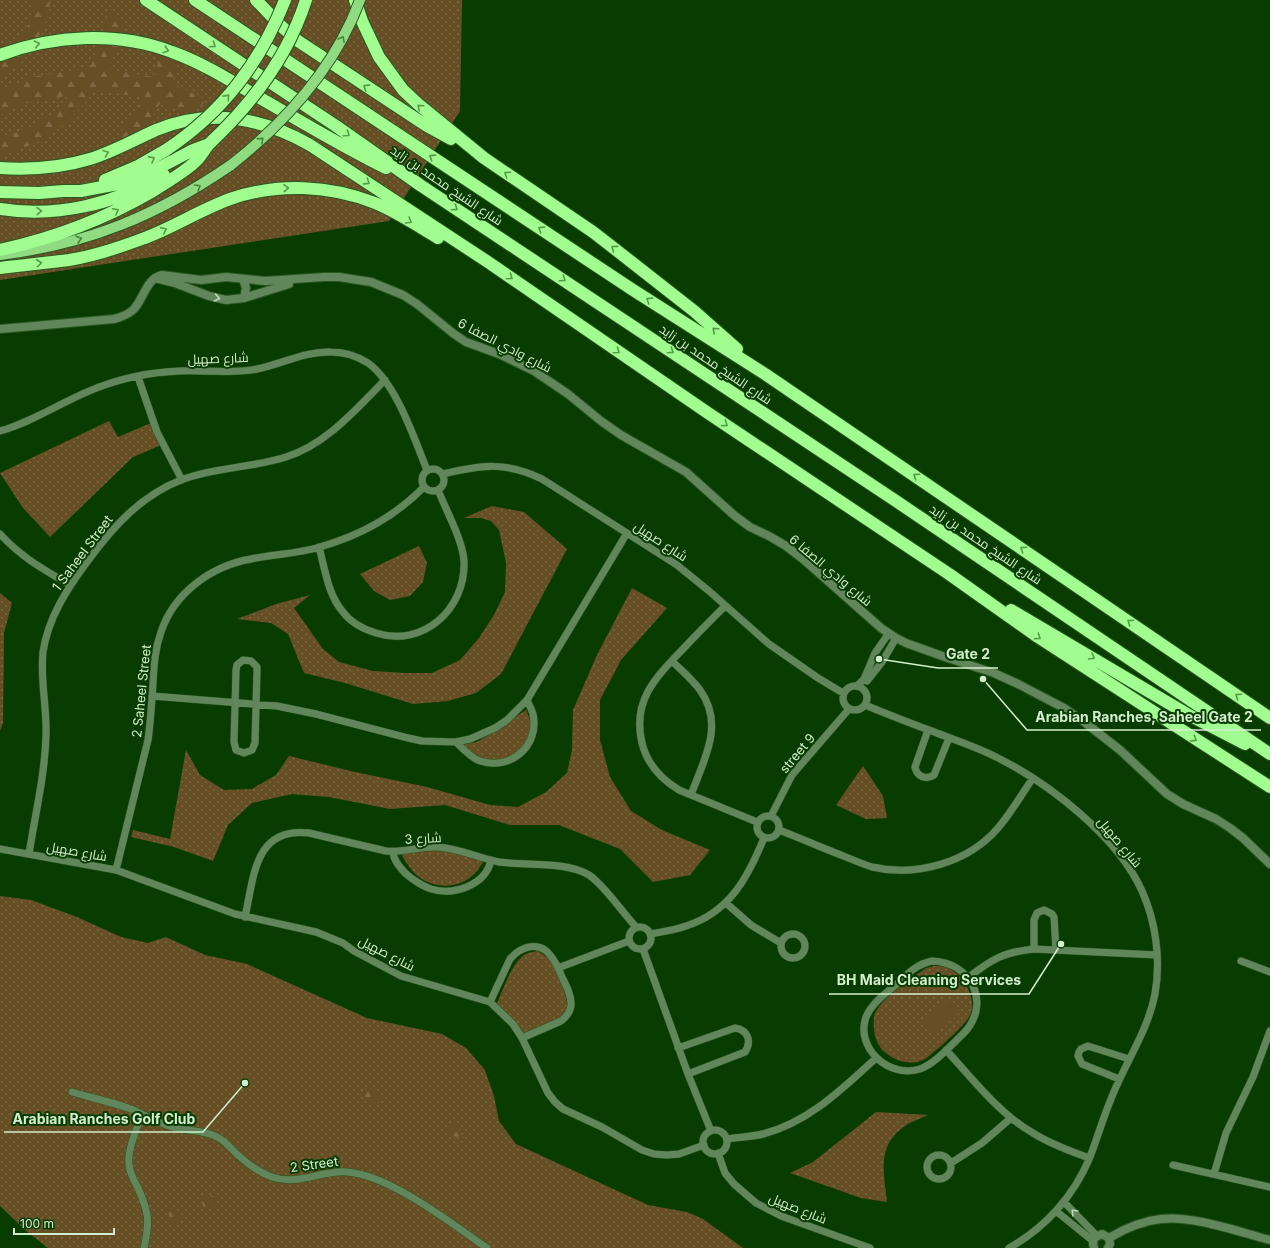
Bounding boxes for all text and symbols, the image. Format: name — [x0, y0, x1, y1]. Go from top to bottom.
one-way arrow — [338, 36, 345, 43]
one-way arrow — [209, 40, 216, 48]
one-way arrow — [34, 41, 40, 49]
one-way arrow — [162, 45, 169, 54]
one-way arrow — [364, 84, 371, 91]
one-way arrow — [223, 95, 230, 102]
one-way arrow — [418, 104, 425, 111]
one-way arrow — [343, 129, 350, 136]
one-way arrow — [256, 137, 264, 144]
street label: شارع الشيخ محمد بن زايد — [387, 142, 506, 229]
one-way arrow — [102, 150, 109, 158]
one-way arrow — [429, 154, 436, 162]
one-way arrow — [148, 156, 155, 163]
one-way arrow — [504, 171, 511, 179]
one-way arrow — [363, 177, 370, 185]
one-way arrow — [194, 184, 201, 192]
one-way arrow — [283, 184, 289, 193]
one-way arrow — [451, 203, 458, 210]
one-way arrow — [36, 207, 42, 215]
one-way arrow — [112, 208, 119, 216]
one-way arrow — [405, 217, 412, 224]
one-way arrow — [538, 226, 545, 234]
one-way arrow — [159, 227, 167, 235]
one-way arrow — [76, 236, 83, 244]
one-way arrow — [611, 246, 618, 253]
one-way arrow — [36, 259, 42, 268]
one-way arrow — [506, 272, 513, 279]
one-way arrow — [559, 275, 566, 282]
one-way arrow — [214, 294, 221, 302]
one-way arrow — [647, 298, 654, 305]
street label: شارع وادي الصفا 6 — [454, 314, 555, 378]
street label: شارع الشيخ محمد بن زايد — [656, 321, 775, 408]
one-way arrow — [712, 327, 720, 334]
one-way arrow — [613, 346, 620, 353]
one-way arrow — [667, 347, 674, 354]
street label: شارع صهيل — [187, 349, 249, 368]
one-way arrow — [720, 419, 727, 426]
one-way arrow — [913, 473, 920, 481]
street label: شارع الشيخ محمد بن زايد — [926, 501, 1045, 588]
street label: 1 Saheel Street — [48, 512, 116, 594]
street label: شارع صهيل — [631, 518, 691, 565]
street label: شارع وادي الصفا 6 — [784, 531, 876, 612]
one-way arrow — [1020, 546, 1027, 554]
one-way arrow — [1128, 620, 1135, 627]
one-way arrow — [1034, 632, 1041, 639]
callout: Gate 2 — [938, 642, 998, 668]
street label: 2 Saheel Street — [128, 644, 154, 738]
text: Gate 2 — [946, 645, 990, 662]
one-way arrow — [1088, 653, 1095, 660]
one-way arrow — [1235, 693, 1242, 701]
callout: Arabian Ranches, Saheel Gate 2 — [1027, 704, 1261, 730]
text: Arabian Ranches, Saheel Gate 2 — [1035, 708, 1253, 725]
street label: street 9 — [776, 730, 818, 776]
one-way arrow — [1190, 734, 1197, 741]
street label: شارع صهيل — [1094, 813, 1146, 871]
street label: 3 شارع — [404, 829, 442, 848]
street label: شارع صهيل — [45, 838, 108, 865]
street label: شارع صهيل — [356, 932, 418, 975]
callout: BH Maid Cleaning Services — [829, 968, 1029, 994]
text: BH Maid Cleaning Services — [837, 971, 1021, 988]
callout: Arabian Ranches Golf Club — [4, 1106, 203, 1132]
text: Arabian Ranches Golf Club — [13, 1110, 196, 1127]
street label: 2 Street — [289, 1153, 339, 1175]
street label: شارع صهيل — [766, 1189, 829, 1228]
one-way arrow — [1071, 1209, 1079, 1217]
scale bar — [14, 1210, 114, 1236]
text: 100 m — [20, 1216, 54, 1231]

